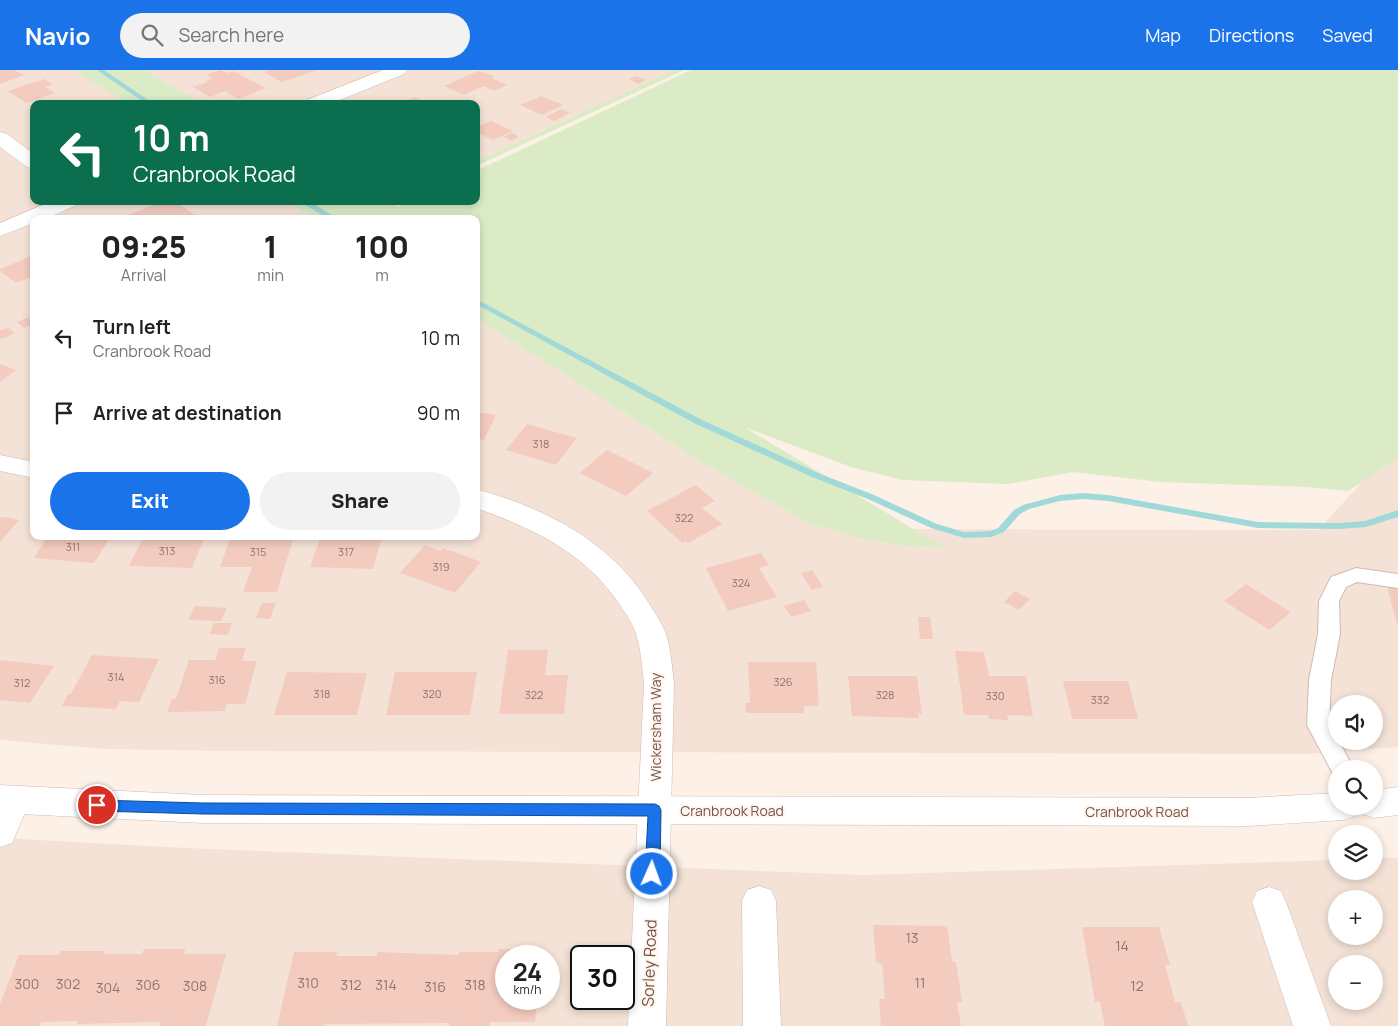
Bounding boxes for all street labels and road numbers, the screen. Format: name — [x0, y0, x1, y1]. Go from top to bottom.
street label: Wickersham Way — [646, 672, 665, 781]
street label: Cranbrook Road — [680, 801, 784, 820]
street label: Cranbrook Road — [1085, 802, 1189, 821]
street label: Sorley Road — [636, 919, 662, 1007]

